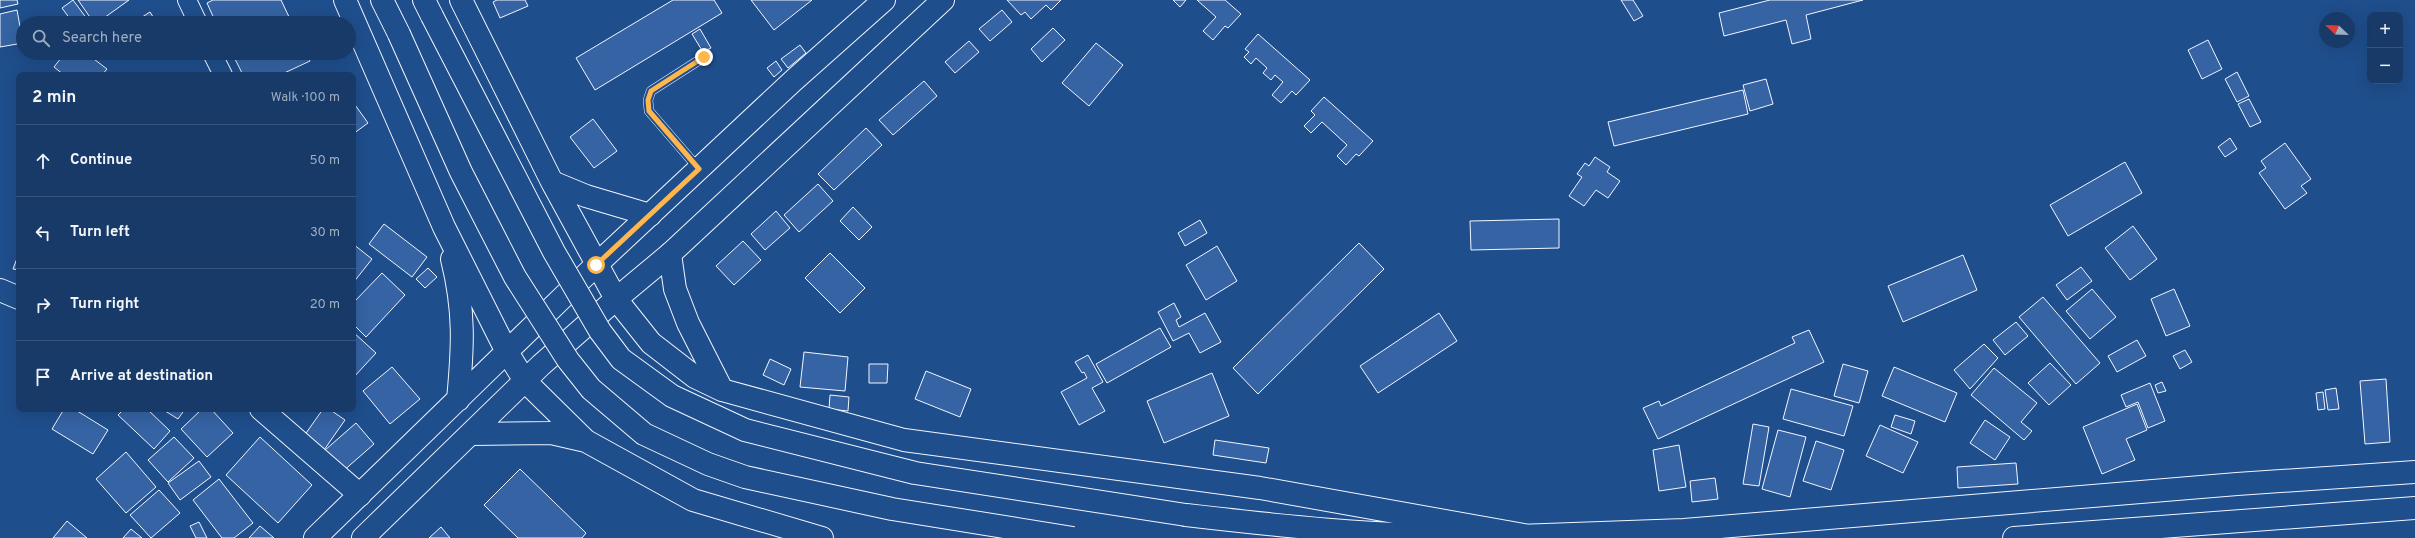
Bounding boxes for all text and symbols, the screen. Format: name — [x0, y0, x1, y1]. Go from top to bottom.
north arrow — [2319, 12, 2355, 48]
map controls — [2367, 12, 2403, 84]
button: + — [2367, 12, 2403, 48]
search box — [16, 16, 356, 60]
icon: search — [30, 27, 52, 49]
text: Search here — [62, 29, 142, 48]
route end — [695, 48, 713, 66]
button: − — [2367, 48, 2403, 84]
text: 2 min — [32, 87, 76, 109]
text: Walk · 100 m — [271, 90, 340, 106]
icon: ahead — [32, 150, 54, 172]
text: Continue — [70, 151, 132, 170]
text: 50 m — [310, 153, 340, 169]
icon: left — [32, 222, 54, 244]
text: Turn left — [70, 223, 130, 242]
text: 30 m — [310, 225, 340, 241]
route start — [587, 256, 605, 274]
icon: right — [32, 294, 54, 316]
text: Turn right — [70, 295, 139, 314]
text: 20 m — [310, 297, 340, 313]
icon: arrive — [32, 366, 54, 388]
text: Arrive at destination — [70, 367, 213, 386]

